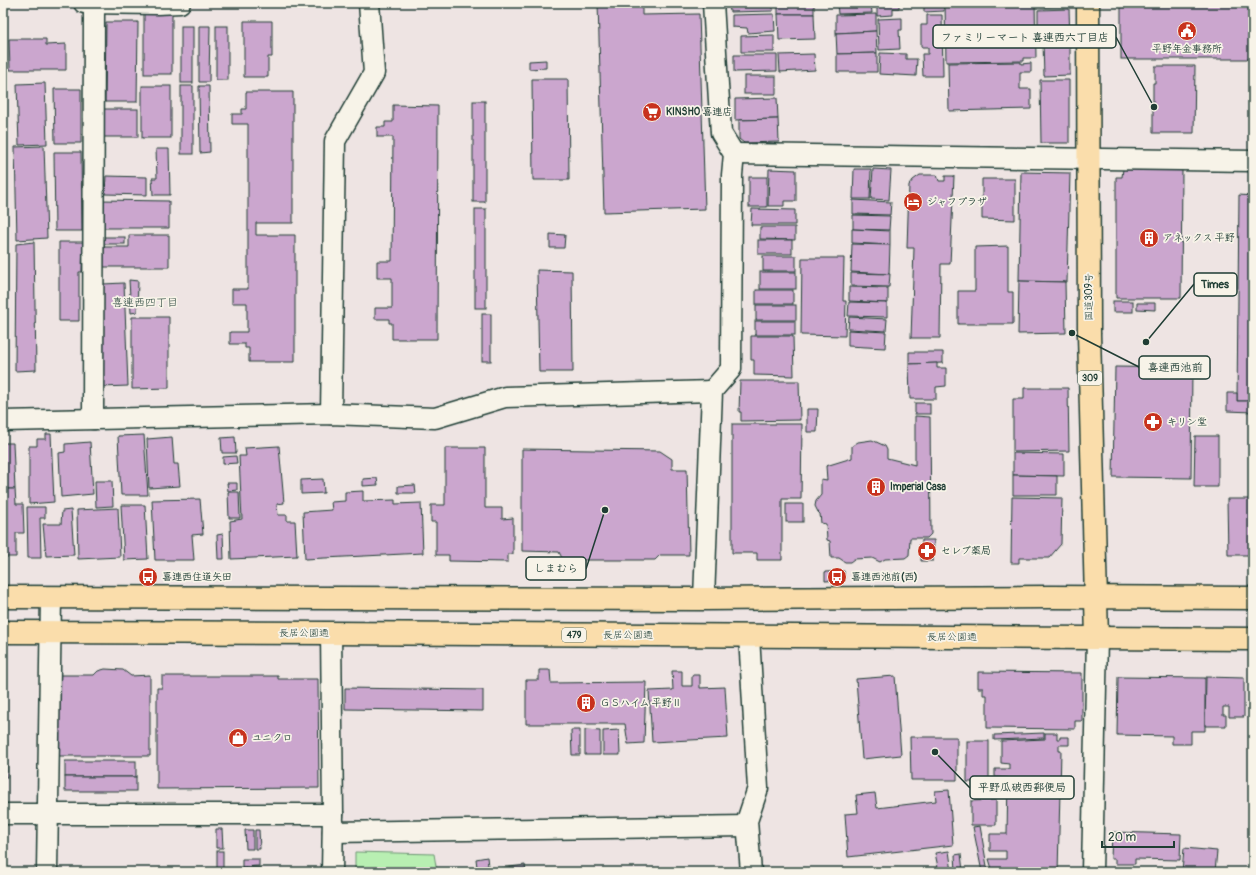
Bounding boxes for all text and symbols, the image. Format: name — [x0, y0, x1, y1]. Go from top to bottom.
public building icon: 平野年金事務所 — [1176, 20, 1198, 42]
callout: ファミリーマート 喜連西六丁目店 — [933, 25, 1116, 48]
text: ファミリーマート 喜連西六丁目店 — [941, 31, 1109, 44]
place label: 平野年金事務所 — [1152, 43, 1222, 55]
supermarket icon: KINSHO 喜連店 — [641, 101, 663, 123]
place label: KINSHO 喜連店 — [666, 106, 732, 118]
hotel icon: ジャフプラザ — [902, 191, 924, 213]
place label: ジャフプラザ — [927, 196, 987, 208]
building icon: アネックス 平野 — [1138, 227, 1160, 249]
place label: アネックス 平野 — [1163, 232, 1235, 244]
street label: 国道309号 — [1083, 273, 1095, 321]
callout: Times — [1194, 273, 1237, 296]
text: Times — [1200, 278, 1229, 291]
district label: 喜連西四丁目 — [112, 296, 178, 309]
callout: 喜連西池前 — [1139, 356, 1210, 379]
text: 喜連西池前 — [1148, 361, 1203, 374]
road number: 309 — [1078, 371, 1102, 385]
pharmacy icon: キリン堂 — [1142, 411, 1164, 433]
place label: キリン堂 — [1167, 416, 1207, 428]
building icon: Imperial Casa — [865, 476, 887, 498]
place label: Imperial Casa — [890, 481, 946, 493]
pharmacy icon: セレブ薬局 — [916, 540, 938, 562]
place label: セレブ薬局 — [941, 545, 991, 557]
callout: しまむら — [526, 557, 586, 580]
text: しまむら — [534, 562, 578, 575]
bus stop icon: 喜連西住道矢田 — [137, 566, 159, 588]
bus stop icon: 喜連西池前(西) — [826, 566, 848, 588]
place label: 喜連西住道矢田 — [162, 571, 232, 583]
place label: 喜連西池前(西) — [851, 571, 918, 583]
street label: 長居公園通 — [279, 627, 329, 639]
road number: 479 — [562, 628, 586, 642]
street label: 長居公園通 — [603, 629, 653, 641]
street label: 長居公園通 — [927, 631, 977, 643]
building icon: ＧＳハイム 平野Ⅱ — [575, 692, 597, 714]
place label: ＧＳハイム 平野Ⅱ — [600, 697, 682, 709]
shop icon: ユニクロ — [227, 727, 249, 749]
place label: ユニクロ — [252, 732, 292, 744]
callout: 平野瓜破西郵便局 — [970, 776, 1074, 799]
text: 平野瓜破西郵便局 — [978, 781, 1066, 794]
scale bar — [1102, 823, 1174, 849]
text: 20 m — [1108, 830, 1137, 845]

